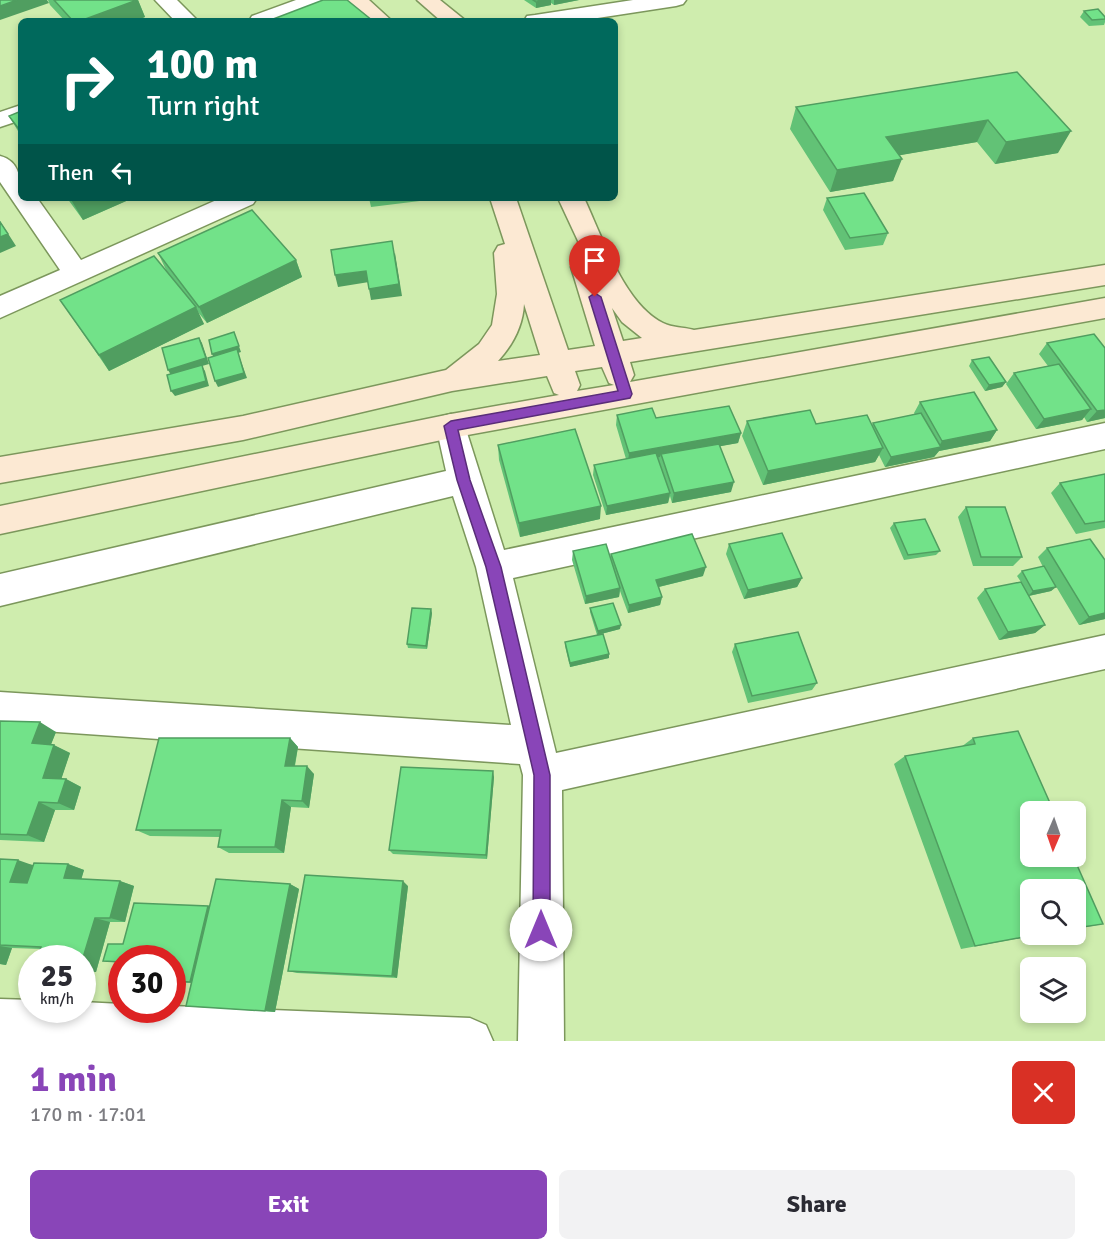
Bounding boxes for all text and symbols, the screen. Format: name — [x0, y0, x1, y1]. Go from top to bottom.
text: 100 m — [147, 39, 258, 90]
icon: right — [48, 42, 126, 120]
text: Turn right — [147, 90, 260, 123]
icon: left — [106, 156, 139, 189]
text: Then — [48, 159, 94, 186]
pin — [569, 235, 620, 297]
icon: arrive — [578, 244, 611, 277]
north arrow — [1020, 801, 1086, 867]
map controls — [1020, 801, 1086, 1023]
button: search — [1020, 879, 1086, 945]
position arrow — [509, 898, 573, 962]
speed limit sign: 30 — [108, 945, 186, 1023]
button: layers — [1020, 957, 1086, 1023]
text: 25 — [41, 958, 73, 995]
text: km/h — [40, 990, 74, 1008]
text: 1 min — [30, 1057, 117, 1102]
button: close — [1012, 1061, 1075, 1124]
text: 170 m · 17:01 — [30, 1102, 146, 1127]
button: Exit — [30, 1170, 547, 1239]
button: Share — [559, 1170, 1075, 1239]

